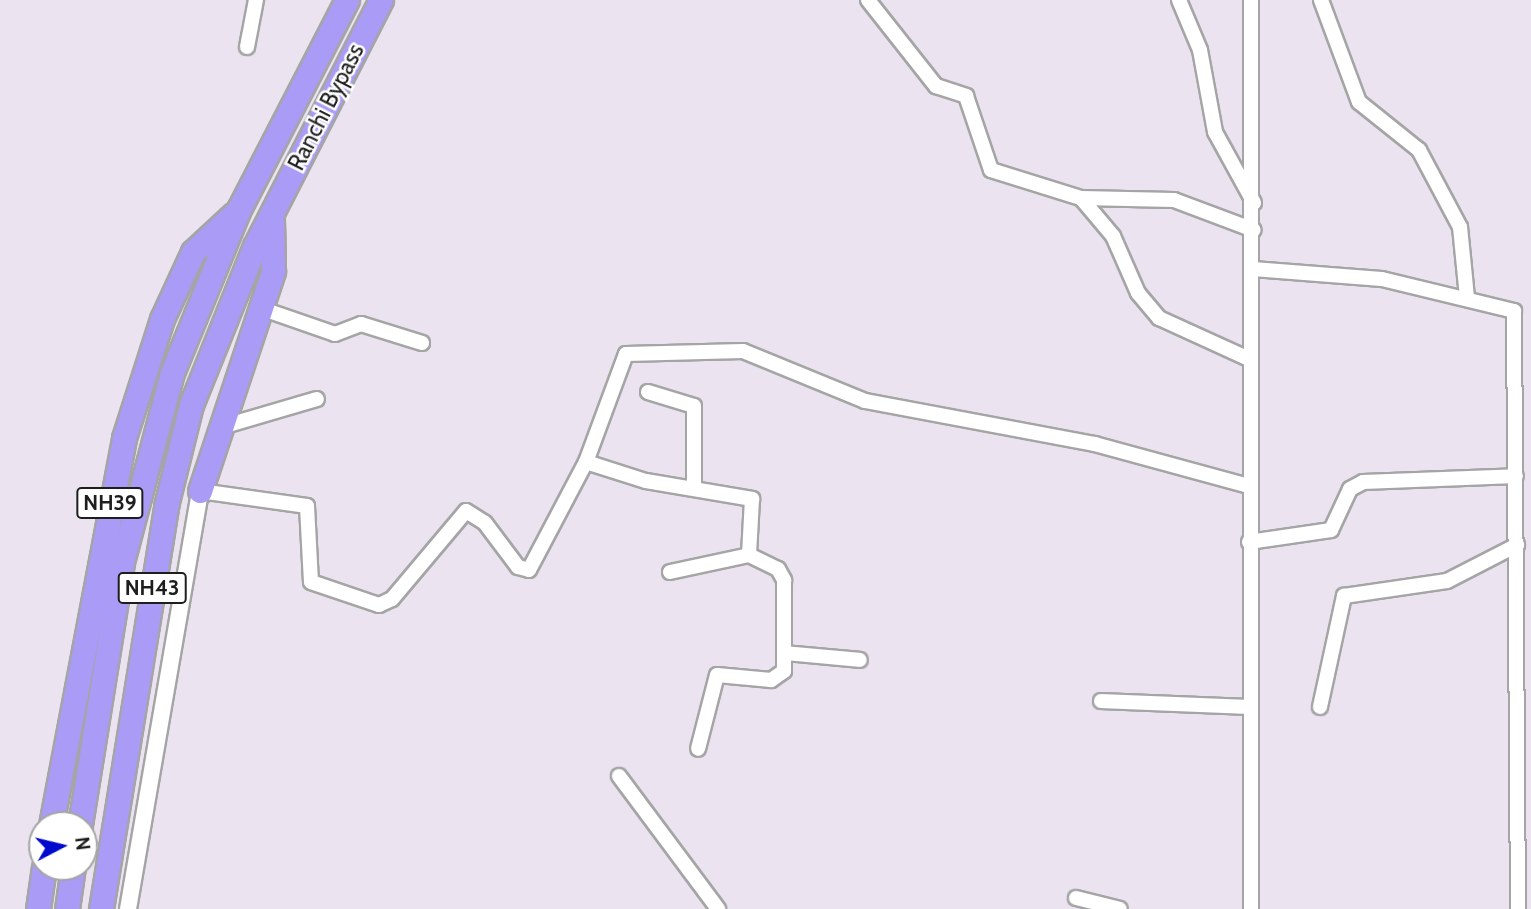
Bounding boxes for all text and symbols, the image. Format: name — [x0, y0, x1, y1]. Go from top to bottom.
street label: Ranchi Bypass — [282, 39, 370, 175]
road number: NH39 — [75, 486, 145, 520]
road number: NH43 — [117, 570, 187, 606]
north arrow — [28, 811, 98, 881]
text: N — [70, 836, 95, 852]

